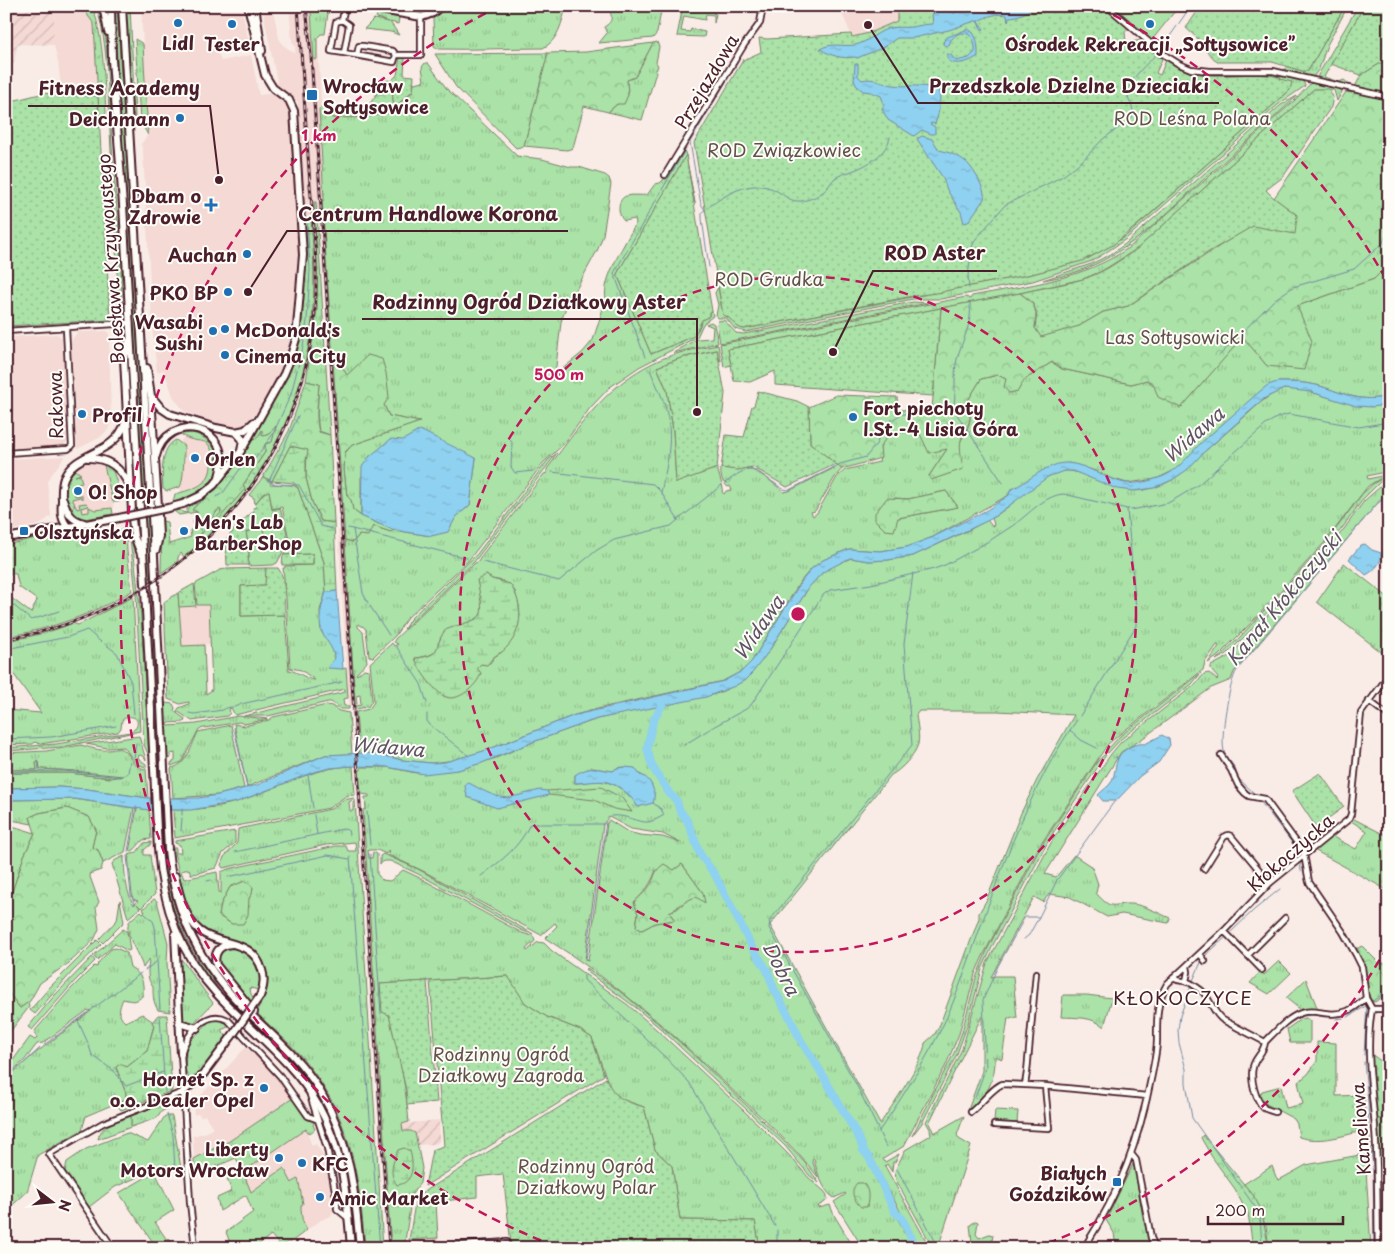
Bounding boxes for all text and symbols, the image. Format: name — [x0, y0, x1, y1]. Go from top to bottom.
marker: Lidl — [172, 17, 184, 29]
marker: Tester — [226, 18, 238, 30]
marker: Ośrodek Rekreacji „Sołtysowice” — [1144, 18, 1156, 30]
street label: Przejazdowa — [667, 28, 745, 134]
place label: Lidl — [162, 29, 194, 56]
place label: Tester — [204, 30, 261, 57]
place label: Ośrodek Rekreacji „Sołtysowice” — [1005, 30, 1295, 57]
callout: Przedszkole Dzielne Dzieciaki — [918, 69, 1219, 103]
text: Przedszkole Dzielne Dzieciaki — [929, 71, 1209, 99]
callout: Fitness Academy — [28, 72, 210, 106]
place label: Wrocław Sołtysowice — [323, 72, 429, 120]
text: Fitness Academy — [38, 73, 200, 101]
marker: Wrocław Sołtysowice — [305, 88, 319, 102]
park label: ROD Leśna Polana — [1113, 104, 1271, 131]
place label: Deichmann — [69, 105, 170, 132]
marker: Deichmann — [174, 112, 186, 124]
text: 1 km — [301, 123, 337, 146]
park label: ROD Związkowiec — [707, 136, 861, 163]
street label: Bolesława Krzywoustego — [89, 153, 131, 365]
place label: Dbam o Zdrowie — [129, 182, 201, 230]
callout: Centrum Handlowe Korona — [287, 197, 568, 231]
marker: Dbam o Zdrowie — [205, 199, 217, 211]
text: Centrum Handlowe Korona — [298, 199, 558, 227]
callout: ROD Aster — [873, 237, 997, 271]
text: ROD Aster — [884, 238, 986, 266]
place label: Auchan — [168, 241, 237, 268]
marker: Auchan — [241, 248, 253, 260]
park label: ROD Grudka — [714, 265, 824, 292]
place label: PKO BP — [149, 279, 218, 306]
callout: Rodzinny Ogród Działkowy Aster — [362, 285, 697, 319]
marker: PKO BP — [222, 286, 234, 298]
text: Rodzinny Ogród Działkowy Aster — [372, 287, 686, 315]
place label: Wasabi Sushi — [135, 308, 203, 356]
place label: McDonald's — [235, 316, 341, 343]
marker: McDonald's — [219, 323, 231, 335]
park label: Las Sołtysowicki — [1105, 323, 1245, 350]
marker: Wasabi Sushi — [207, 325, 219, 337]
place label: Cinema City — [235, 342, 346, 369]
marker: Cinema City — [219, 349, 231, 361]
text: 500 m — [534, 362, 584, 385]
street label: Rakowa — [41, 370, 69, 439]
place label: Fort piechoty I.St.-4 Lisia Góra — [863, 394, 1019, 442]
water label: Widawa — [1156, 399, 1230, 468]
place label: Profil — [92, 401, 142, 428]
marker: Profil — [76, 408, 88, 420]
marker: Fort piechoty I.St.-4 Lisia Góra — [847, 411, 859, 423]
place label: Orlen — [205, 445, 256, 472]
marker: Orlen — [189, 452, 201, 464]
place label: O! Shop — [88, 478, 158, 505]
marker: O! Shop — [72, 485, 84, 497]
place label: Men's Lab BarberShop — [194, 508, 302, 556]
place label: Olsztyńska — [34, 518, 134, 545]
water label: Kanał Kłokoczycki — [1218, 523, 1349, 671]
marker: Olsztyńska — [18, 525, 30, 537]
marker: Men's Lab BarberShop — [178, 525, 190, 537]
water label: Widawa — [726, 588, 791, 665]
centre of rings — [789, 605, 807, 623]
water label: Widawa — [350, 729, 427, 763]
street label: Kłokoczycka — [1241, 806, 1340, 897]
water label: Dobra — [756, 936, 808, 1001]
district label: KŁOKOCZYCE — [1113, 983, 1253, 1011]
park label: Rodzinny Ogród Działkowy Zagroda — [418, 1040, 584, 1088]
place label: Hornet Sp. z o.o. Dealer Opel — [110, 1065, 254, 1113]
marker: Hornet Sp. z o.o. Dealer Opel — [258, 1082, 270, 1094]
street label: Kameliowa — [1343, 1082, 1377, 1176]
place label: Liberty Motors Wrocław — [120, 1135, 269, 1183]
place label: KFC — [312, 1150, 349, 1177]
marker: Liberty Motors Wrocław — [273, 1152, 285, 1164]
park label: Rodzinny Ogród Działkowy Polar — [516, 1152, 657, 1200]
marker: KFC — [296, 1157, 308, 1169]
place label: Białych Goździków — [1009, 1159, 1107, 1207]
north arrow — [28, 1176, 78, 1226]
marker: Białych Goździków — [1111, 1176, 1123, 1188]
place label: Amic Market — [330, 1184, 449, 1211]
marker: Amic Market — [314, 1191, 326, 1203]
scale bar — [1208, 1194, 1342, 1226]
text: N — [53, 1197, 77, 1214]
text: 200 m — [1215, 1198, 1265, 1221]

